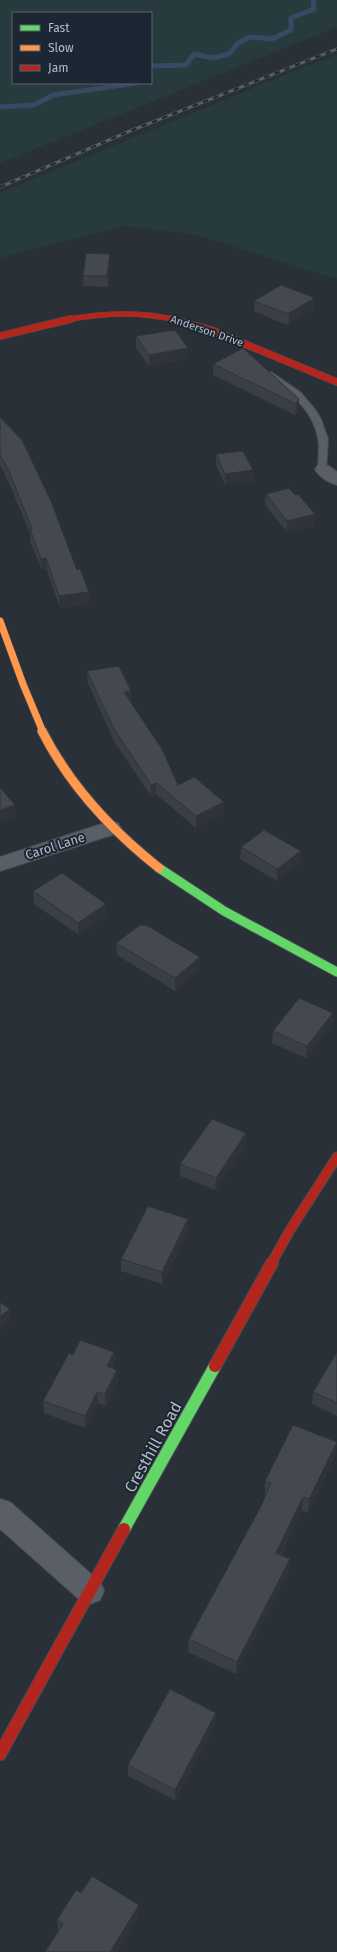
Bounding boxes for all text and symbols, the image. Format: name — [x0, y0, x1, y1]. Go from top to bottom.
legend — [12, 12, 152, 84]
text: Fast — [48, 21, 70, 35]
text: Slow — [48, 41, 74, 55]
text: Jam — [48, 61, 68, 75]
street label: Anderson Drive — [169, 312, 245, 350]
street label: Carol Lane — [23, 829, 87, 863]
street label: Cresthill Road — [120, 1398, 186, 1496]

